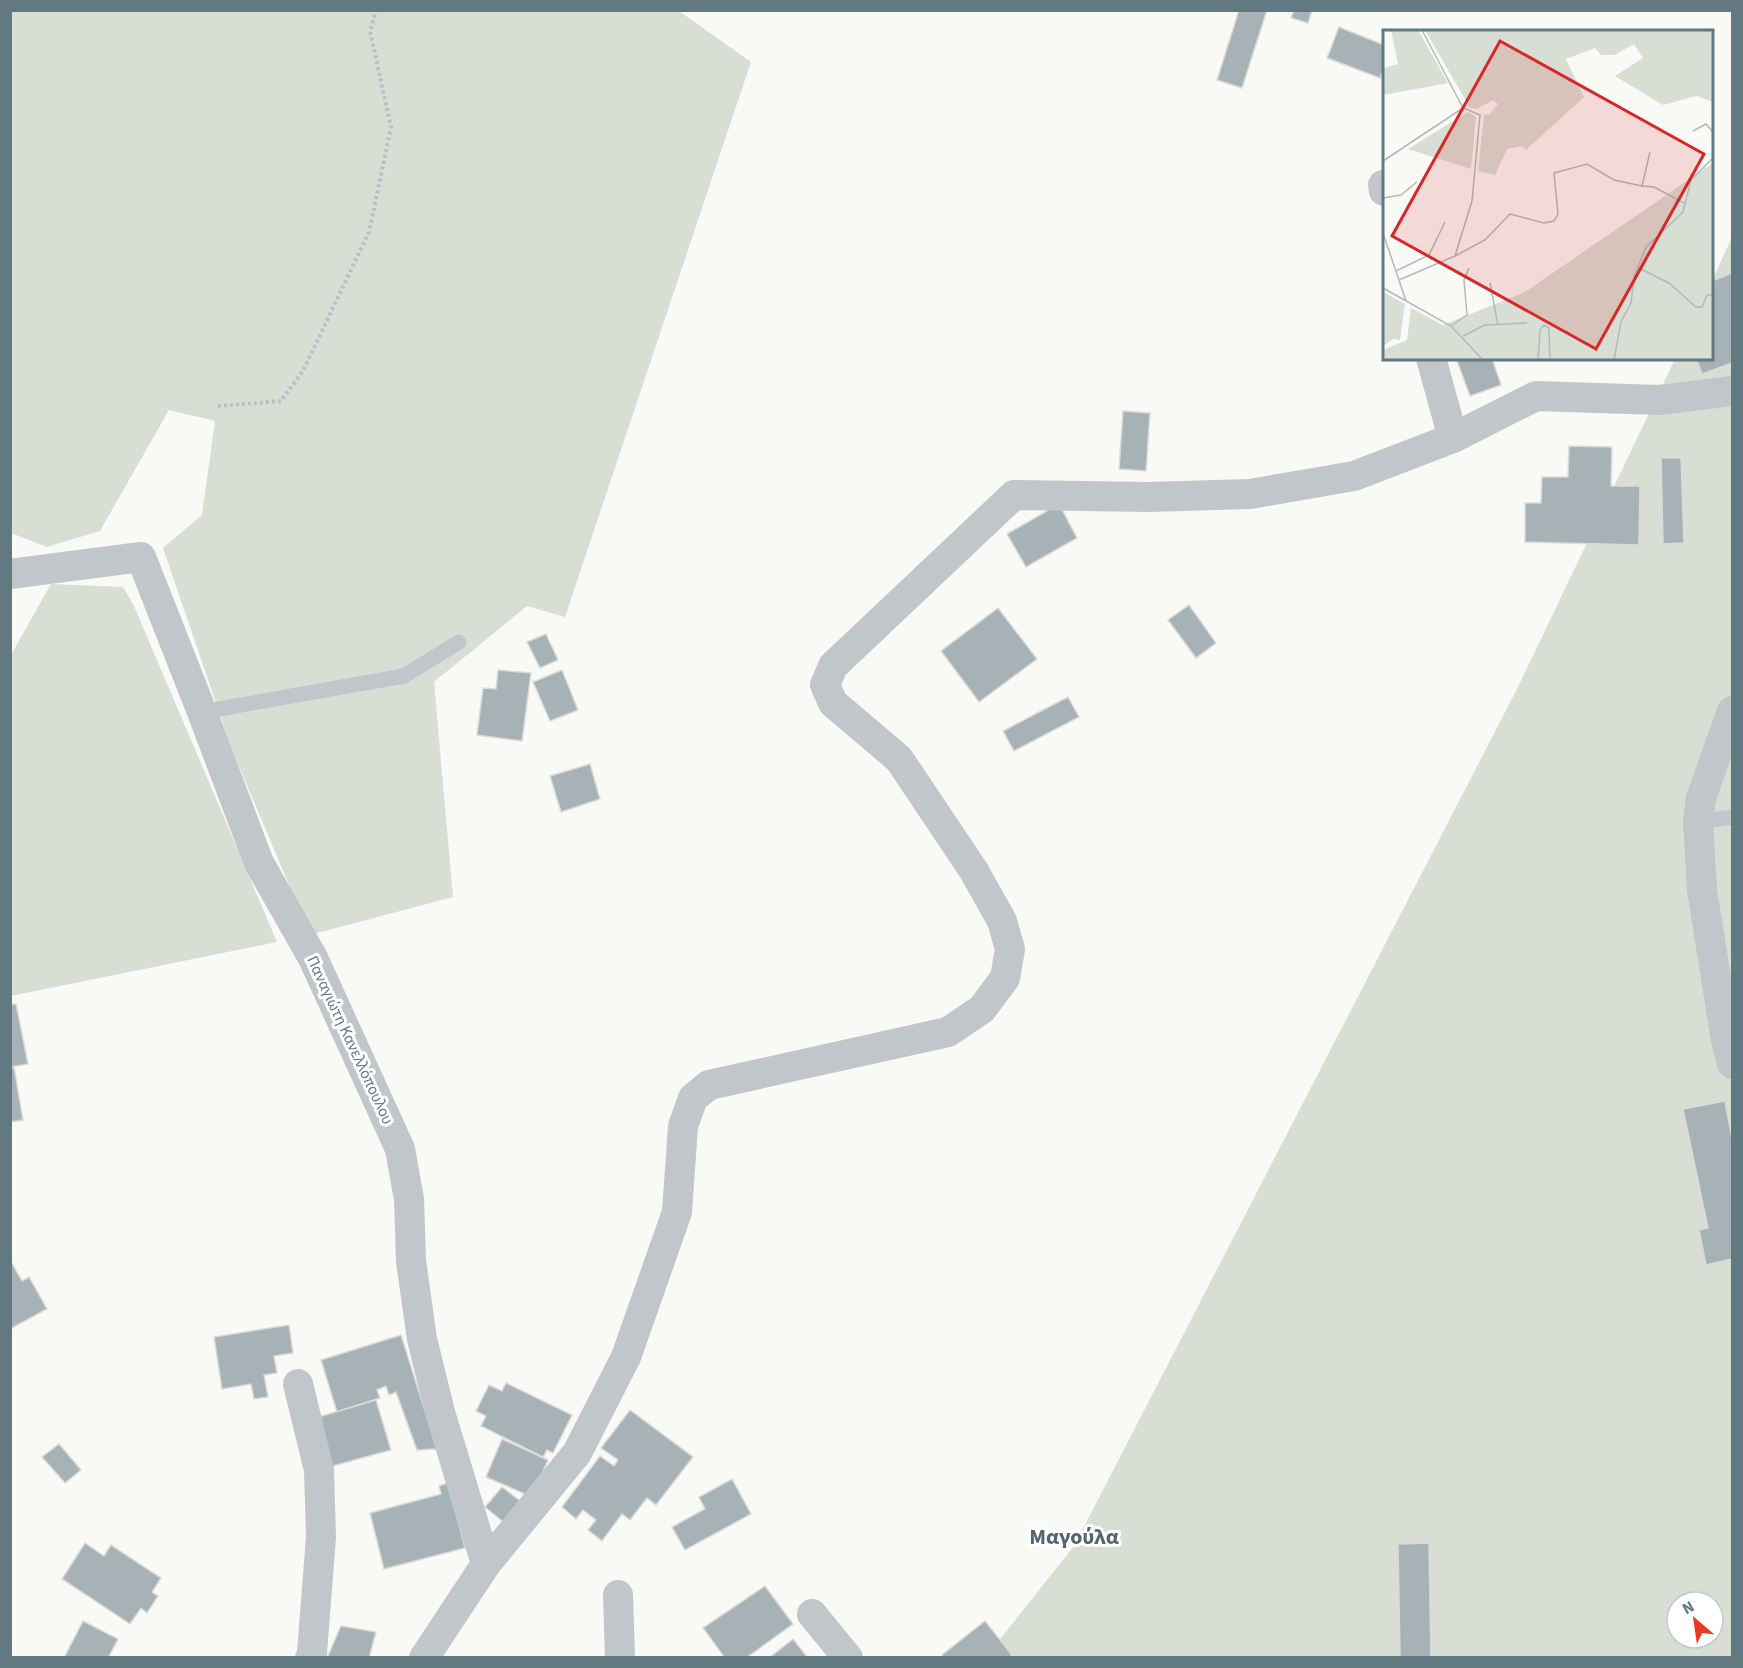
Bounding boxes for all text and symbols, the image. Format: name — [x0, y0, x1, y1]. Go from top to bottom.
inset map — [1383, 30, 1713, 360]
street label: Παναγιώτη Κανελλόπουλου — [301, 952, 399, 1128]
district label: Μαγούλα — [1029, 1521, 1119, 1553]
north arrow — [1665, 1590, 1725, 1650]
text: N — [1678, 1596, 1698, 1620]

